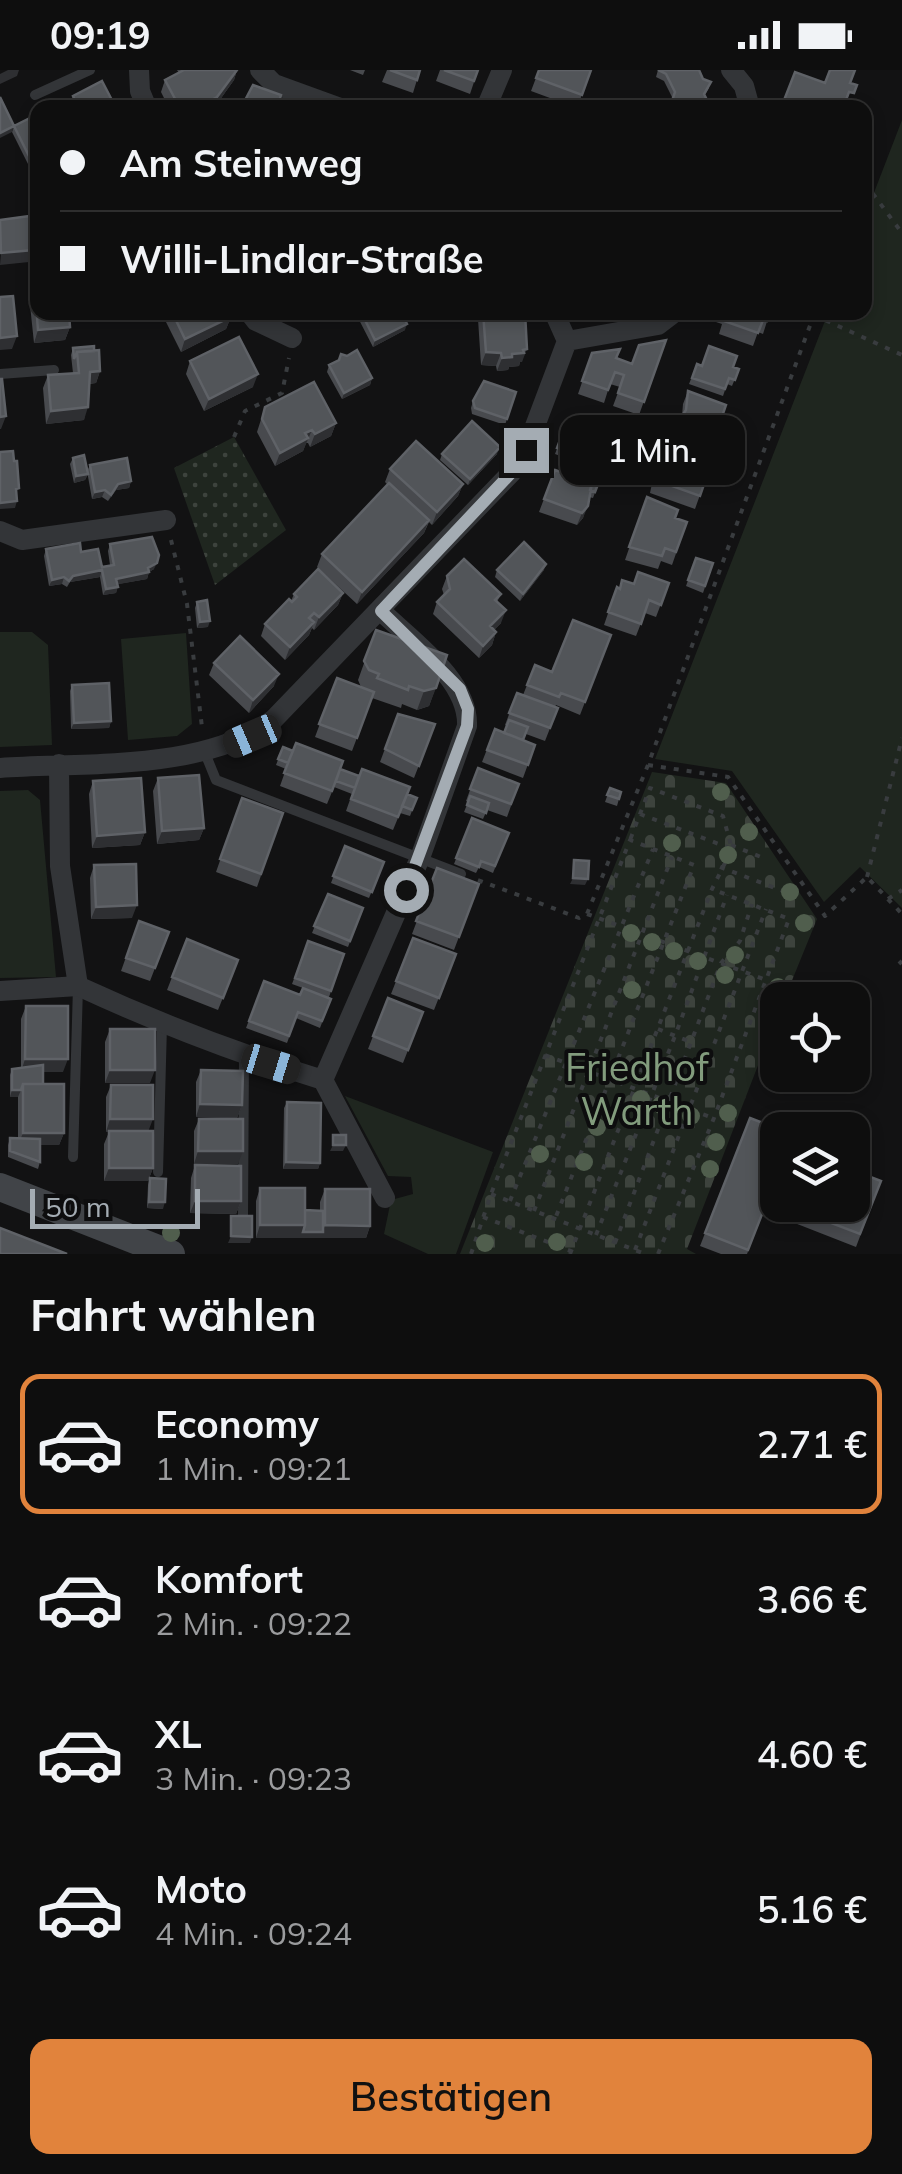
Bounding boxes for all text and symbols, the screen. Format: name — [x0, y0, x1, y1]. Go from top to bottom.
text: 09:19 — [50, 11, 151, 59]
text: Am Steinweg — [120, 139, 363, 187]
text: Willi-Lindlar-Straße — [120, 235, 484, 283]
callout: 1 Min. — [561, 415, 746, 485]
route end — [504, 428, 549, 473]
text: 1 Min. — [608, 430, 697, 470]
car — [219, 710, 285, 762]
route start — [384, 868, 429, 913]
map controls — [760, 982, 870, 1222]
button: locate — [760, 982, 870, 1092]
car — [238, 1041, 304, 1087]
park label: Friedhof Warth — [565, 1043, 710, 1135]
button: layers — [760, 1112, 870, 1222]
scale bar — [30, 1184, 200, 1228]
text: 50 m — [45, 1189, 111, 1224]
text: Fahrt wählen — [30, 1286, 317, 1342]
icon: car — [35, 1399, 125, 1489]
text: Economy — [155, 1400, 319, 1448]
text: 2.71 € — [757, 1420, 867, 1468]
text: 1 Min. · 09:21 — [155, 1448, 352, 1488]
icon: car — [35, 1554, 125, 1644]
text: Komfort — [155, 1555, 303, 1603]
text: 3.66 € — [757, 1575, 867, 1623]
text: 2 Min. · 09:22 — [155, 1603, 352, 1643]
icon: car — [35, 1709, 125, 1799]
text: XL — [155, 1710, 202, 1758]
text: 4.60 € — [757, 1730, 867, 1778]
text: 3 Min. · 09:23 — [155, 1758, 352, 1798]
icon: car — [35, 1864, 125, 1954]
text: Moto — [155, 1865, 247, 1913]
text: 5.16 € — [757, 1885, 867, 1933]
text: 4 Min. · 09:24 — [155, 1913, 352, 1953]
button: Bestätigen — [30, 2039, 872, 2154]

